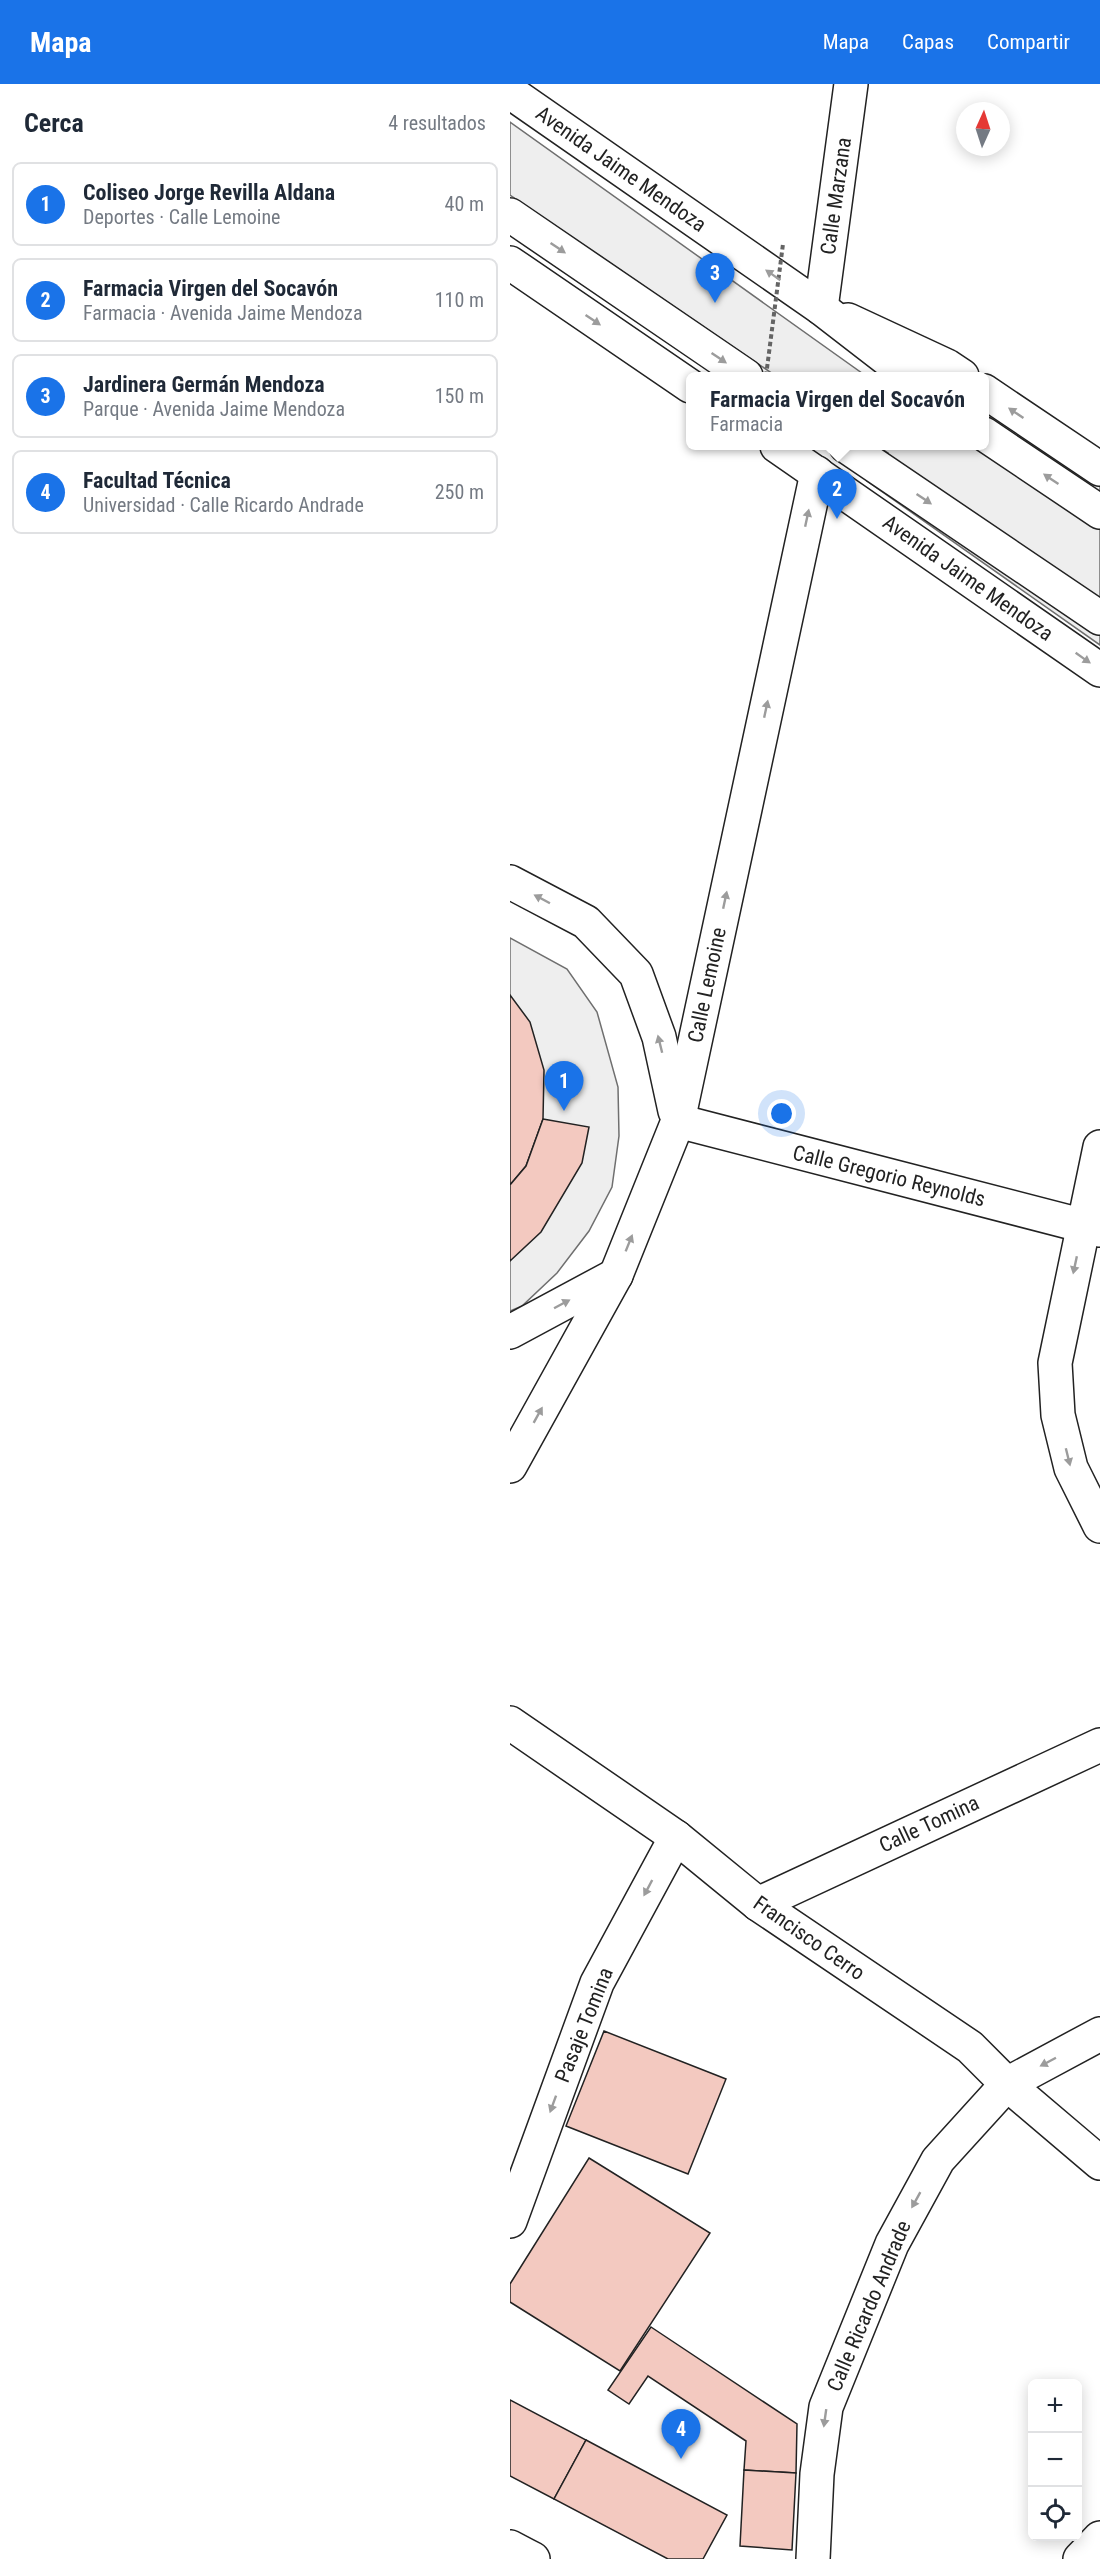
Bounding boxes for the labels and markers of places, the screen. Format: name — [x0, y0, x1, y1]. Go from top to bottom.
pin: 3 — [696, 254, 734, 303]
pin: 2 — [818, 470, 856, 519]
pin: 1 — [544, 1062, 584, 1111]
pin: 4 — [662, 2410, 700, 2459]

